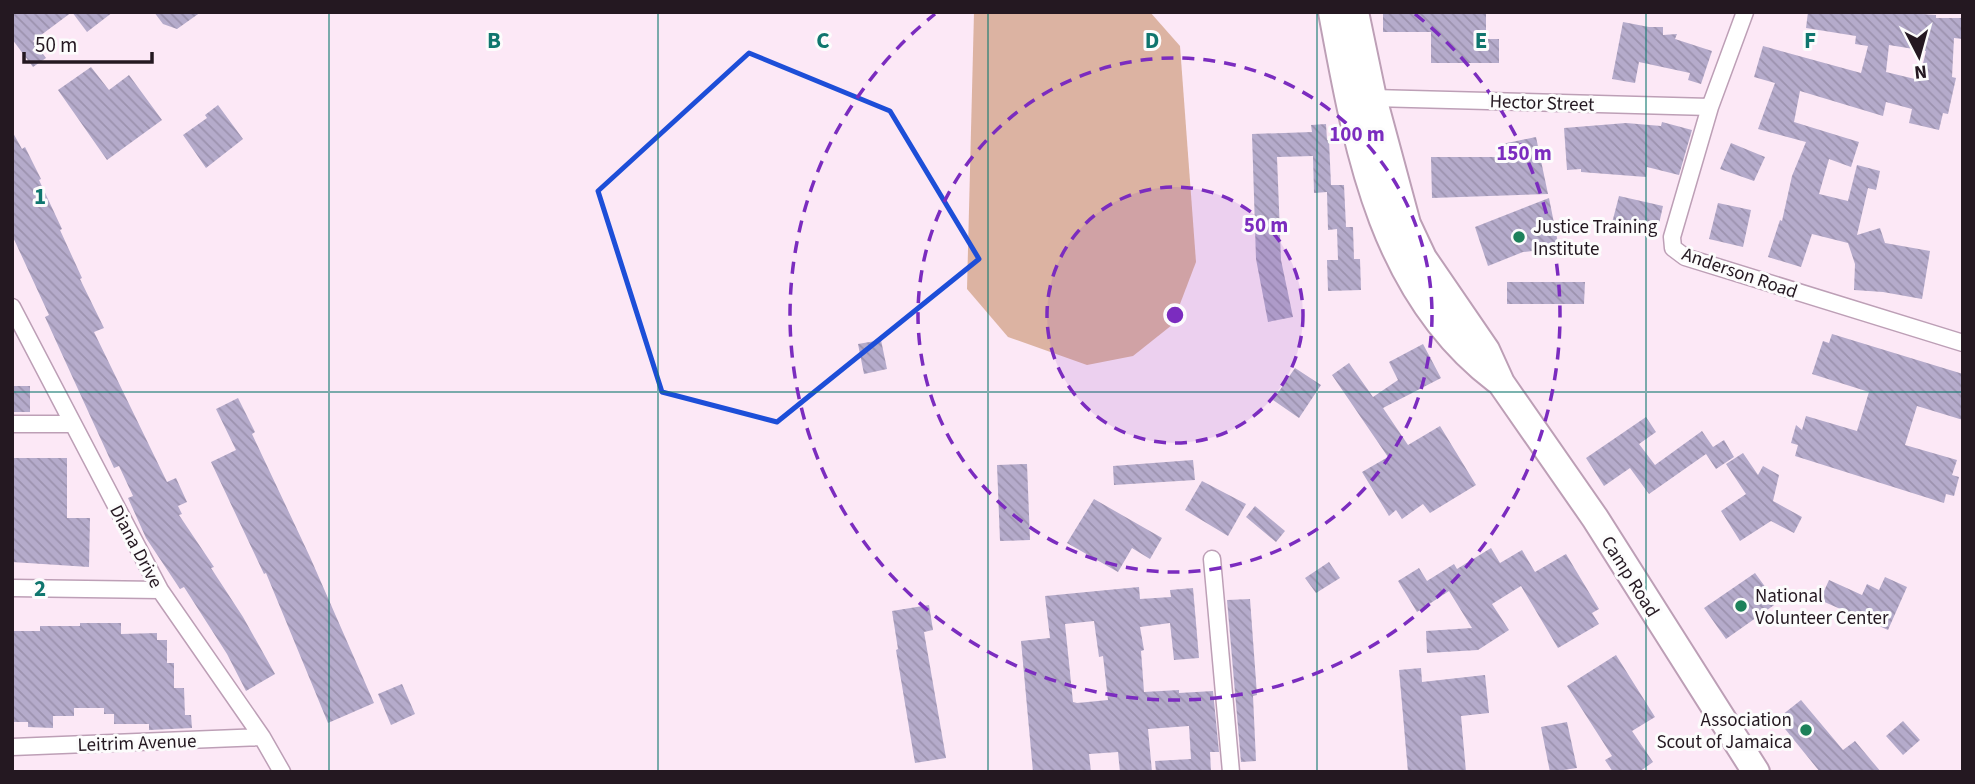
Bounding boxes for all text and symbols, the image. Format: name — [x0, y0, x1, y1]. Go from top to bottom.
scale bar — [24, 21, 152, 65]
north arrow — [1884, 21, 1954, 91]
text: B — [487, 24, 501, 57]
text: C — [816, 24, 830, 57]
text: D — [1145, 24, 1159, 57]
text: E — [1475, 24, 1487, 57]
text: F — [1804, 24, 1816, 57]
text: 50 m — [35, 30, 77, 60]
text: N — [1913, 57, 1928, 86]
street label: Hector Street — [1489, 88, 1595, 119]
text: 100 m — [1329, 119, 1385, 149]
text: 150 m — [1496, 138, 1552, 168]
text: 1 — [34, 180, 46, 213]
text: 50 m — [1244, 210, 1288, 240]
place label: Justice Training Institute — [1533, 214, 1658, 263]
marker: Justice Training Institute — [1511, 229, 1527, 245]
street label: Anderson Road — [1678, 241, 1801, 306]
centre of rings — [1163, 303, 1187, 327]
street label: Diana Drive — [102, 500, 169, 593]
street label: Camp Road — [1594, 531, 1665, 623]
text: 2 — [34, 572, 46, 605]
place label: National Volunteer Center — [1755, 583, 1889, 632]
marker: National Volunteer Center — [1733, 598, 1749, 614]
place label: Association Scout of Jamaica — [1656, 707, 1792, 756]
marker: Association Scout of Jamaica — [1798, 722, 1814, 738]
street label: Leitrim Avenue — [77, 728, 197, 759]

